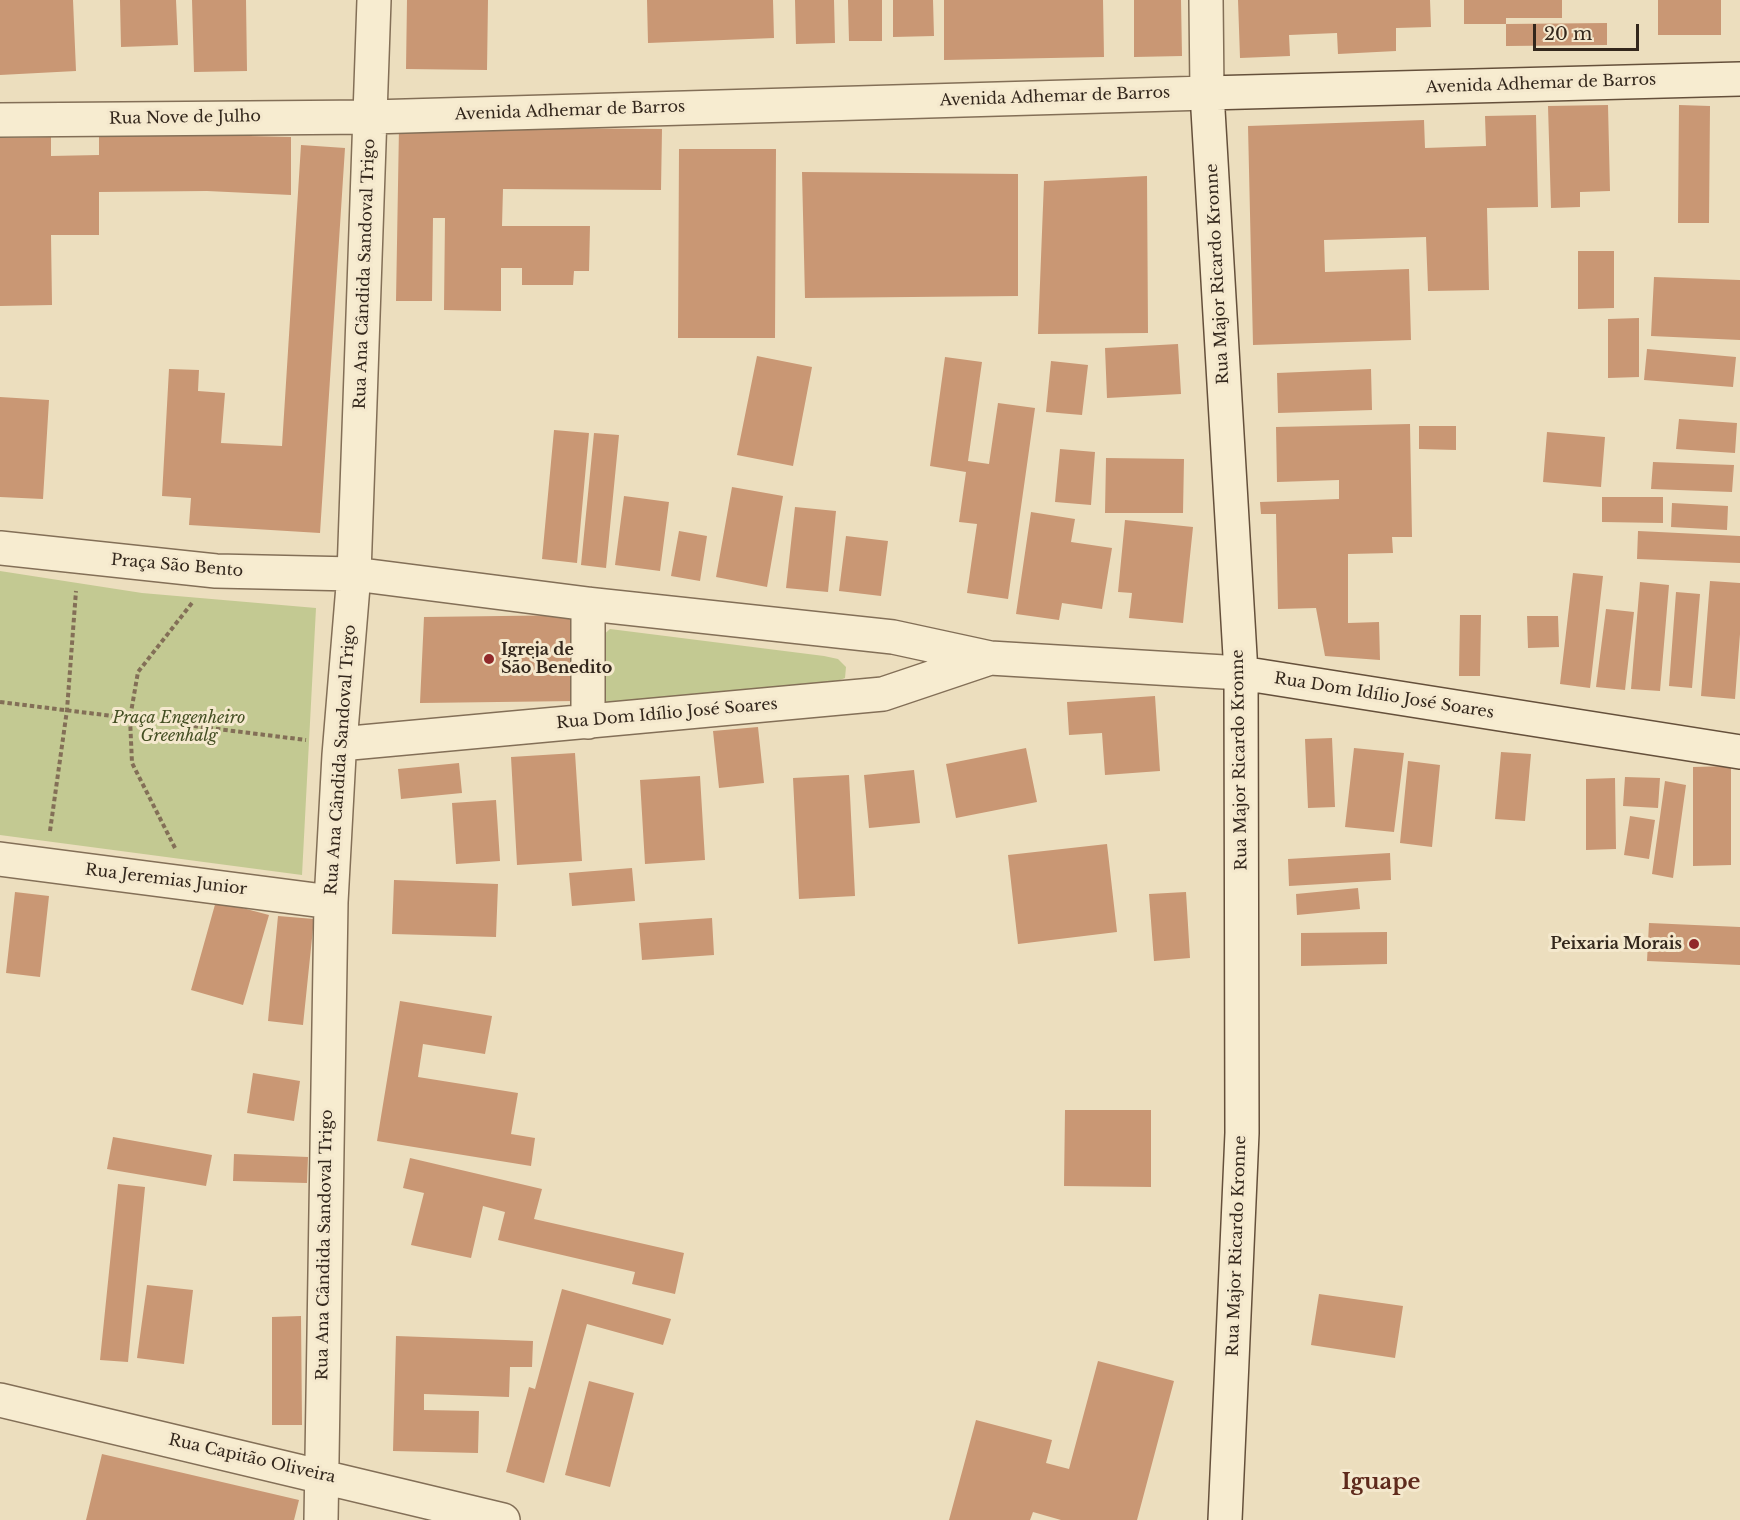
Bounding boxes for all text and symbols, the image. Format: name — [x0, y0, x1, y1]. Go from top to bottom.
scale bar — [1536, 12, 1642, 50]
text: 20 m — [1544, 23, 1592, 45]
street label: Avenida Adhemar de Barros — [1425, 70, 1657, 98]
street label: Avenida Adhemar de Barros — [939, 83, 1171, 111]
street label: Avenida Adhemar de Barros — [454, 97, 686, 125]
street label: Rua Nove de Julho — [109, 107, 261, 129]
street label: Rua Ana Cândida Sandoval Trigo — [351, 138, 379, 410]
street label: Rua Major Ricardo Kronne — [1203, 163, 1233, 385]
street label: Praça São Bento — [110, 551, 244, 581]
street label: Rua Ana Cândida Sandoval Trigo — [322, 624, 360, 896]
place label: Igreja de São Benedito — [501, 640, 612, 678]
street label: Rua Major Ricardo Kronne — [1228, 649, 1252, 871]
marker: Igreja de São Benedito — [482, 652, 496, 666]
street label: Rua Dom Idílio José Soares — [1273, 669, 1495, 723]
street label: Rua Dom Idílio José Soares — [555, 695, 779, 733]
park label: Praça Engenheiro Greenhalg — [113, 708, 245, 746]
street label: Rua Jeremias Junior — [84, 861, 248, 899]
place label: Peixaria Morais — [1550, 934, 1682, 954]
marker: Peixaria Morais — [1687, 937, 1701, 951]
street label: Rua Ana Cândida Sandoval Trigo — [313, 1109, 337, 1381]
street label: Rua Major Ricardo Kronne — [1224, 1135, 1250, 1357]
street label: Rua Capitão Oliveira — [167, 1430, 337, 1488]
district label: Iguape — [1342, 1470, 1420, 1496]

